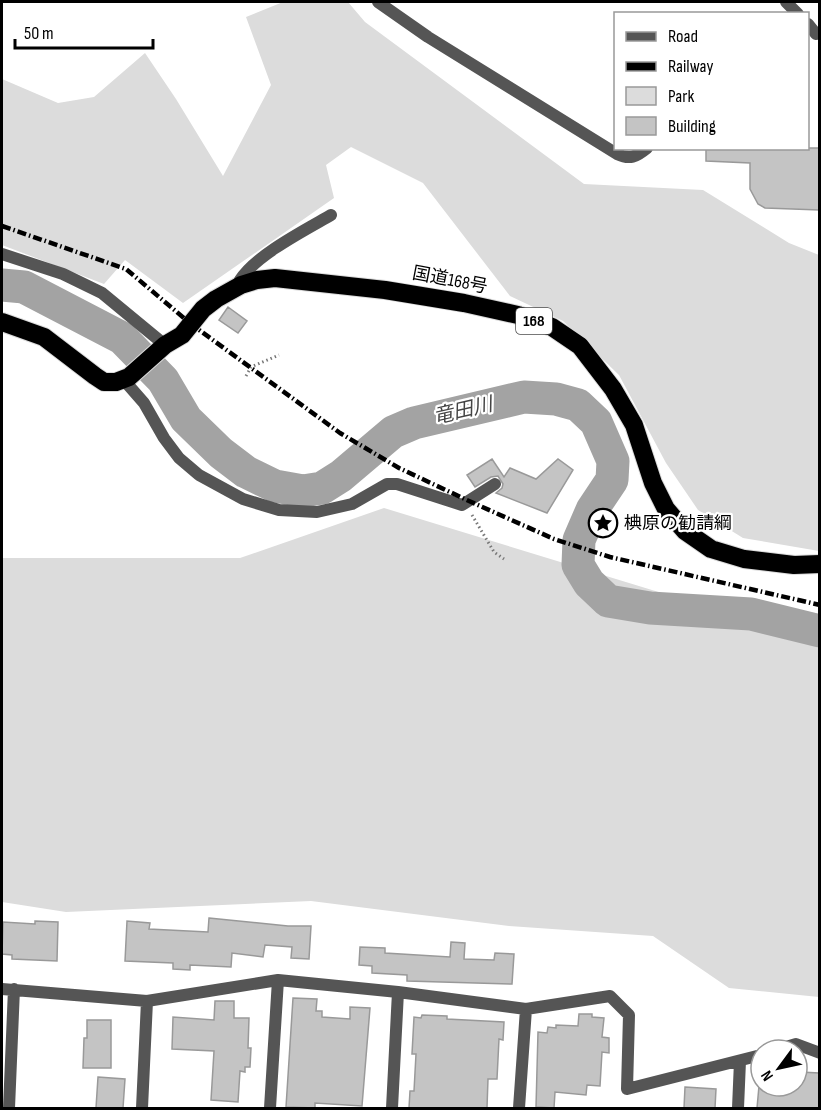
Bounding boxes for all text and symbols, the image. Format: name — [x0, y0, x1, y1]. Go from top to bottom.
scale bar — [15, 12, 153, 50]
legend — [614, 12, 809, 150]
text: 50 m — [24, 23, 54, 44]
text: Road — [668, 26, 698, 47]
text: Railway — [668, 56, 713, 77]
text: Park — [668, 86, 694, 107]
text: Building — [668, 116, 716, 137]
street label: 国道168号 — [411, 262, 489, 298]
road number: 168 — [516, 308, 552, 334]
water label: 竜田川 — [431, 392, 497, 429]
place icon: 椣原の勧請綱 — [587, 507, 619, 539]
place label: 椣原の勧請綱 — [624, 513, 732, 534]
north arrow — [749, 1038, 809, 1098]
text: N — [757, 1067, 778, 1084]

